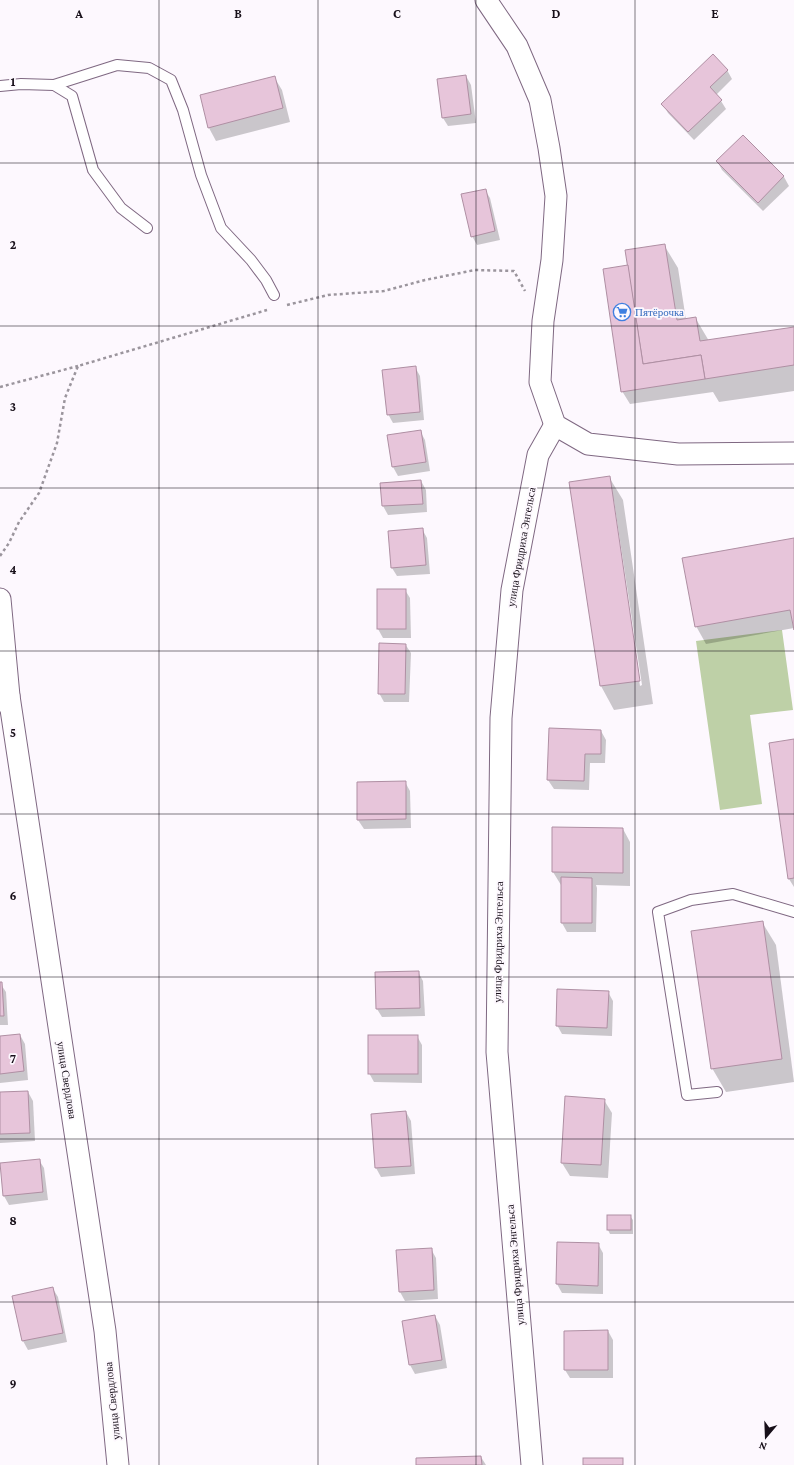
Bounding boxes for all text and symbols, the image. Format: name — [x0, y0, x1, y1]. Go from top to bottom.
text: A — [74, 6, 83, 21]
text: B — [234, 6, 242, 21]
text: C — [393, 6, 401, 21]
text: D — [552, 6, 561, 21]
text: E — [711, 6, 719, 21]
text: 1 — [11, 74, 16, 89]
text: 2 — [10, 237, 17, 252]
supermarket icon: Пятёрочка — [612, 302, 632, 322]
place label: Пятёрочка — [635, 306, 684, 318]
text: 3 — [10, 399, 16, 414]
street label: улица Фридриха Энгельса — [505, 486, 537, 608]
text: 4 — [9, 562, 17, 577]
text: 5 — [10, 725, 16, 740]
street label: улица Фридриха Энгельса — [491, 881, 505, 1003]
text: 6 — [9, 888, 17, 903]
street label: улица Свердлова — [55, 1040, 79, 1120]
text: 7 — [10, 1051, 16, 1066]
street label: улица Фридриха Энгельса — [504, 1204, 526, 1326]
text: 8 — [9, 1213, 17, 1228]
street label: улица Свердлова — [102, 1361, 122, 1441]
text: 9 — [9, 1376, 17, 1391]
north arrow — [746, 1417, 786, 1457]
text: N — [757, 1439, 768, 1453]

